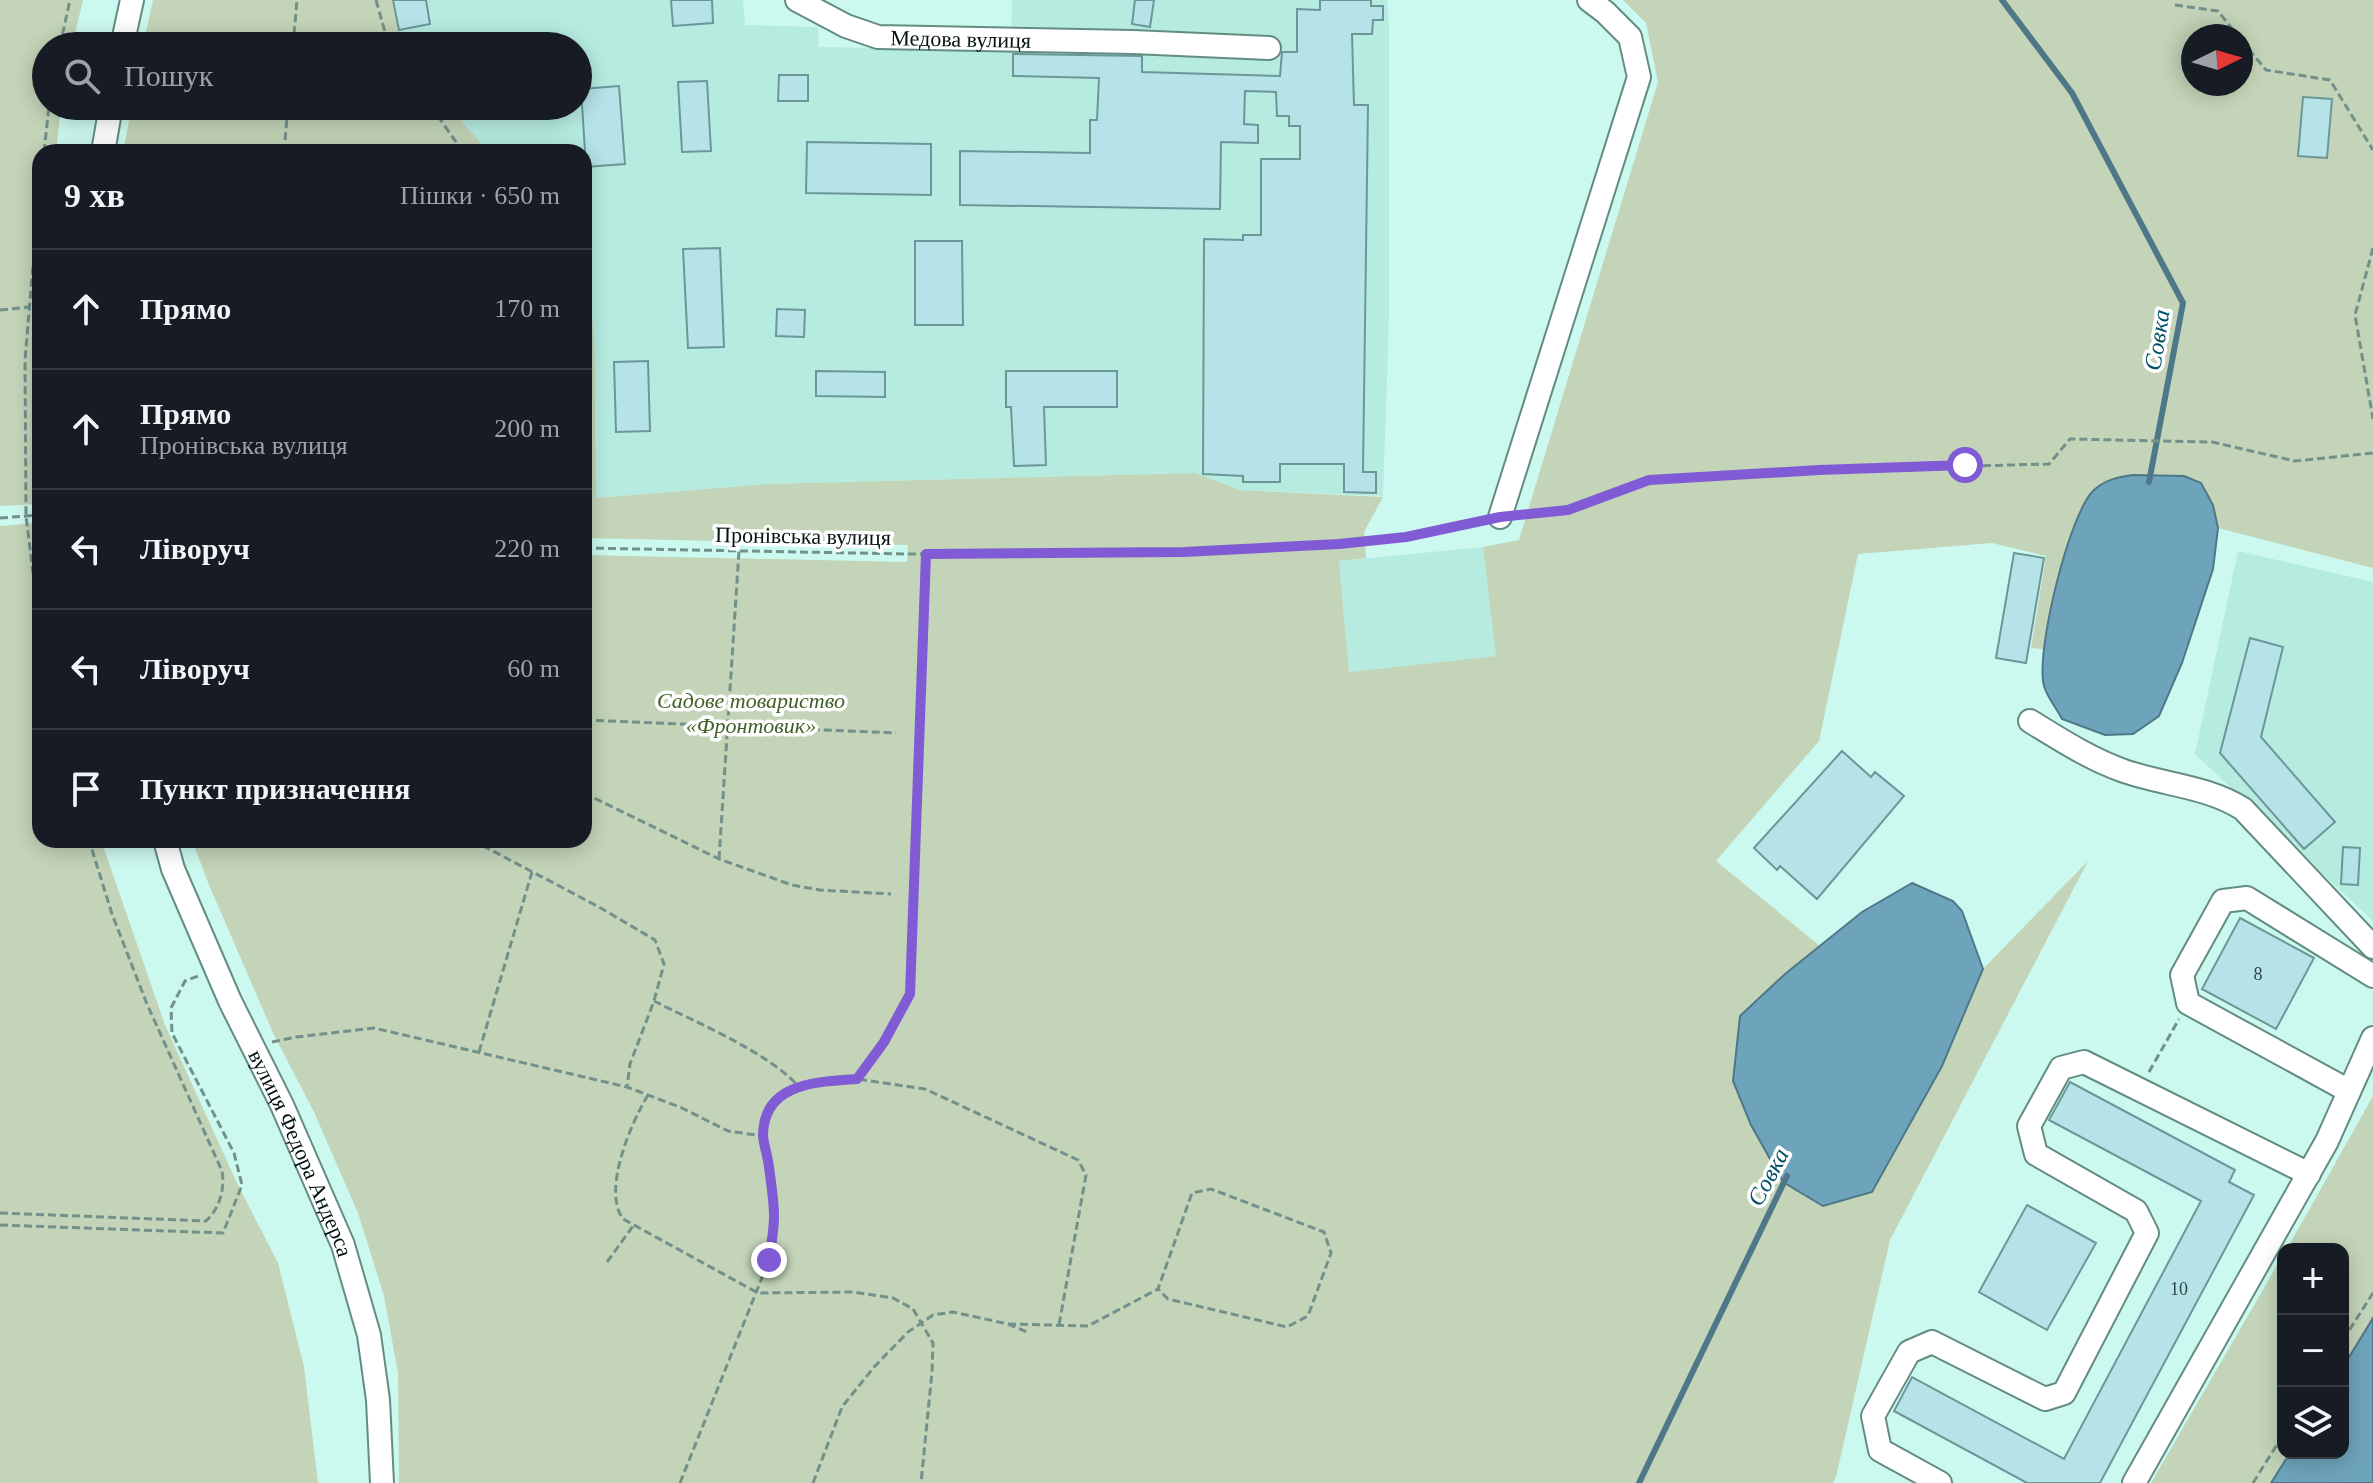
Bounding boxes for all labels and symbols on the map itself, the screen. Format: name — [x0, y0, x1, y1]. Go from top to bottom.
north arrow — [2181, 24, 2253, 96]
street label: Медова вулиця — [890, 25, 1031, 52]
water label: Совка — [2139, 308, 2175, 372]
route start — [1947, 447, 1983, 483]
street label: Пронівська вулиця — [715, 522, 891, 550]
park label: Садове товариство «Фронтовик» — [657, 688, 845, 738]
house number: 8 — [2254, 964, 2263, 984]
street label: вулиця Федора Андерса — [244, 1045, 358, 1260]
water label: Совка — [1742, 1144, 1794, 1210]
route end — [751, 1242, 787, 1278]
house number: 10 — [2170, 1279, 2188, 1299]

